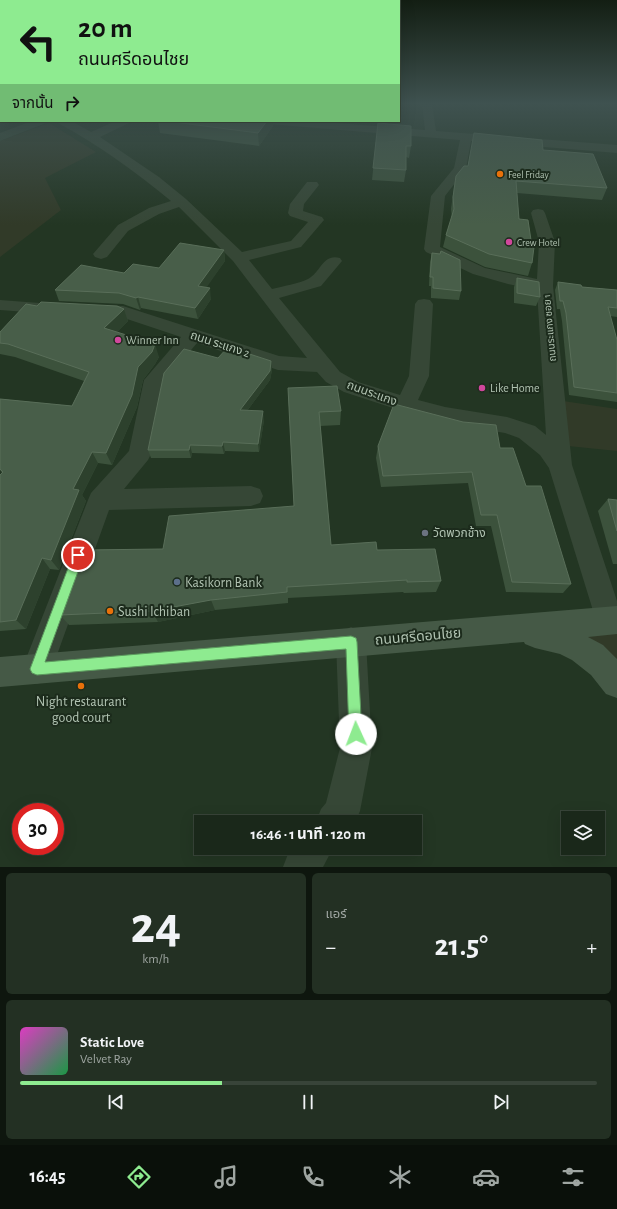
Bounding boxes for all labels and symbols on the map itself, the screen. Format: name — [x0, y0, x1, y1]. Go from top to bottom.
marker: Feel Friday — [495, 169, 505, 179]
place label: Feel Friday — [508, 170, 550, 180]
marker: Crew Hotel — [504, 237, 514, 247]
place label: Crew Hotel — [517, 238, 560, 248]
street label: ถนนระแกง ซอย 1 — [542, 294, 558, 362]
street label: ถนน ระแกง 2 — [189, 329, 252, 359]
place label: Winner Inn — [126, 334, 179, 346]
marker: Winner Inn — [113, 335, 123, 345]
street label: ถนนระแกง — [345, 378, 399, 408]
place label: Like Home — [490, 382, 540, 394]
marker: Like Home — [477, 383, 487, 393]
place label: วัดพวกช้าง — [433, 526, 486, 539]
marker: วัดพวกช้าง — [420, 528, 430, 538]
pin — [61, 538, 95, 572]
place label: Kasikorn Bank — [185, 576, 263, 590]
marker: Kasikorn Bank — [172, 577, 182, 587]
place label: Sushi Ichiban — [118, 605, 190, 619]
marker: Sushi Ichiban — [105, 606, 115, 616]
street label: ถนนศรีดอนไชย — [374, 625, 462, 648]
marker: Night restaurant good court — [76, 681, 86, 691]
place label: Night restaurant good court — [36, 695, 127, 725]
position arrow — [335, 713, 377, 755]
speed limit sign: 30 — [12, 803, 64, 855]

